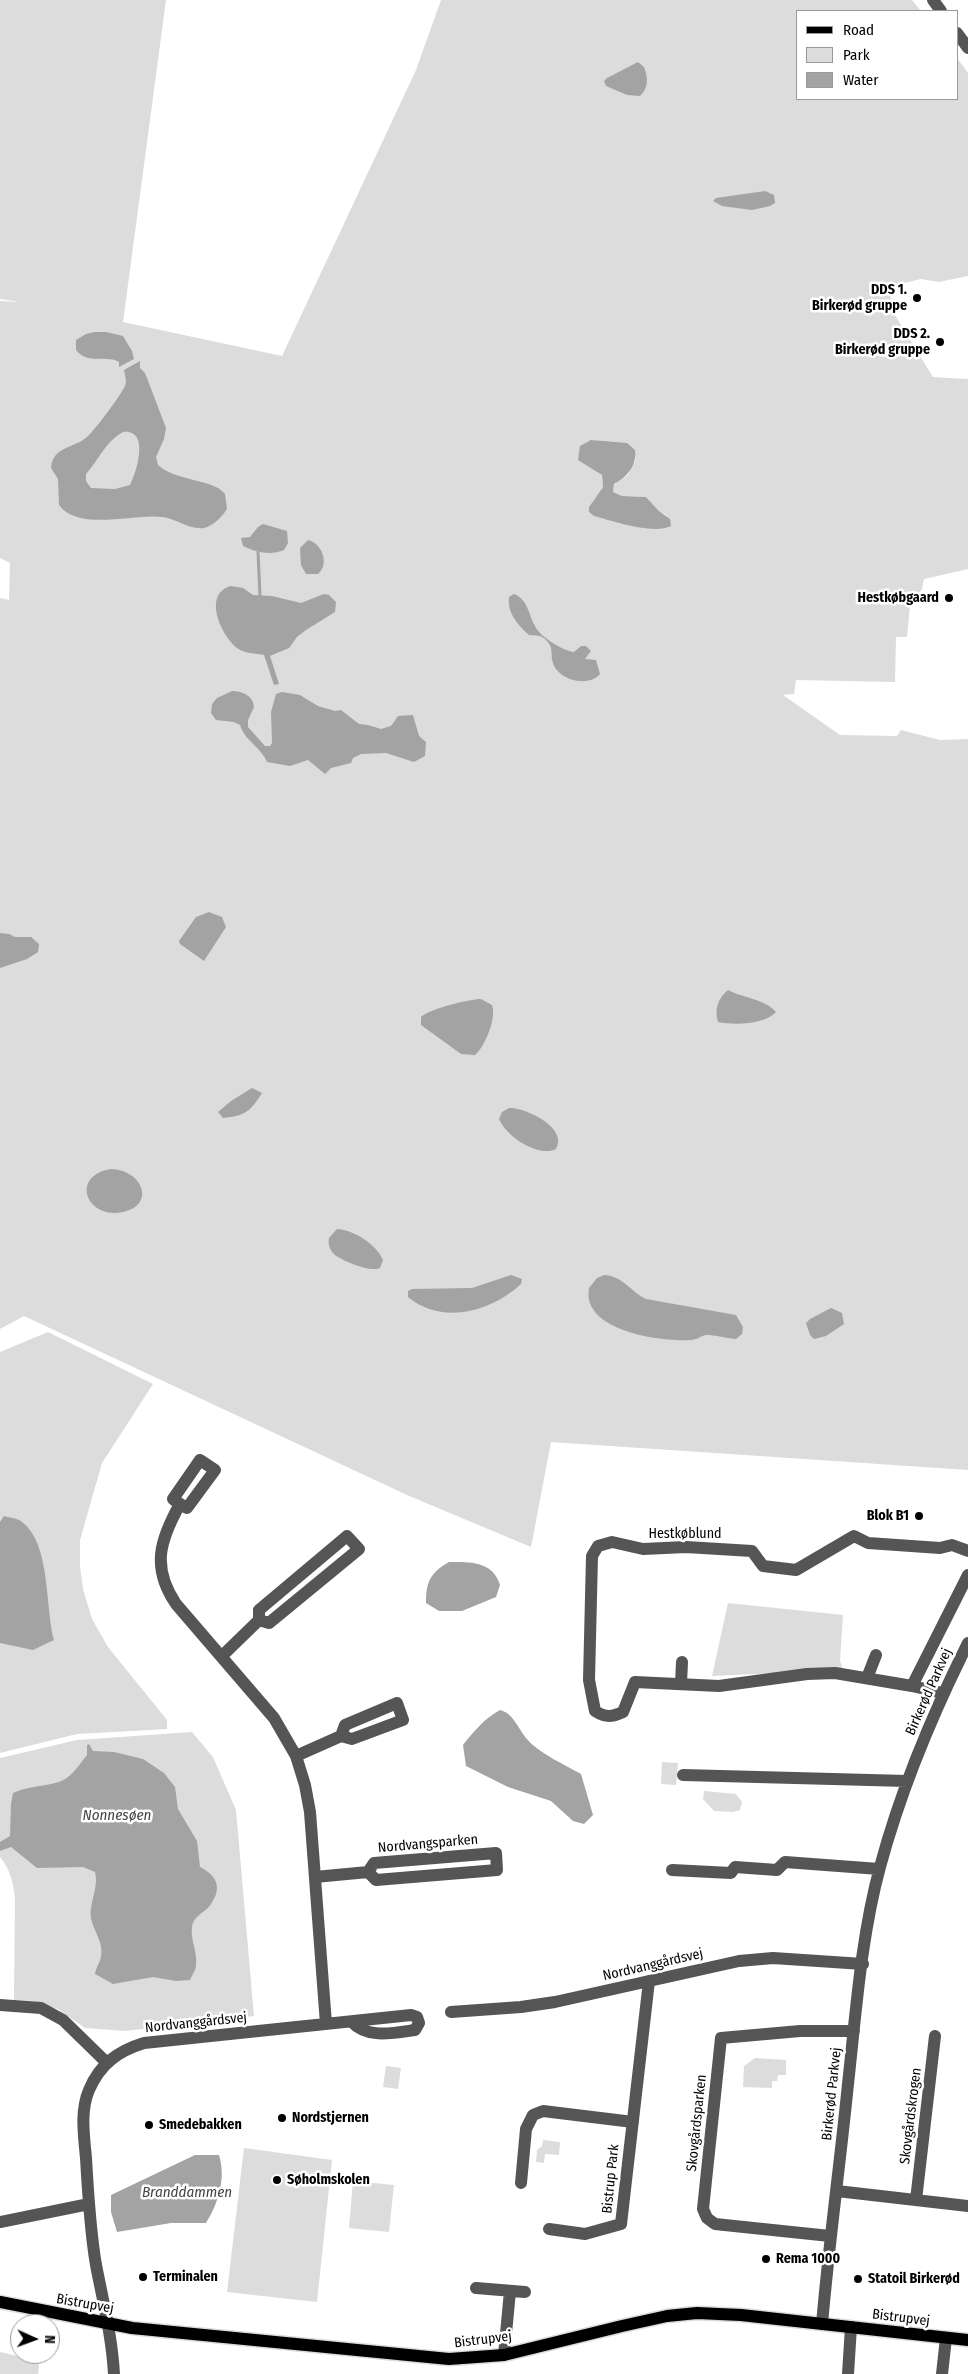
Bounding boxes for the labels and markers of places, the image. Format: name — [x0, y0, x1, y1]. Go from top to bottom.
place label: DDS 1. Birkerød gruppe — [812, 282, 907, 314]
marker: DDS 1. Birkerød gruppe — [911, 292, 923, 304]
place label: DDS 2. Birkerød gruppe — [835, 326, 930, 358]
marker: DDS 2. Birkerød gruppe — [934, 336, 946, 348]
place label: Hestkøbgaard — [858, 590, 939, 606]
marker: Hestkøbgaard — [943, 592, 955, 604]
place label: Blok B1 — [867, 1508, 909, 1524]
marker: Blok B1 — [913, 1510, 925, 1522]
place label: Nordstjernen — [292, 2110, 369, 2126]
marker: Nordstjernen — [276, 2112, 288, 2124]
place label: Smedebakken — [159, 2117, 242, 2133]
marker: Smedebakken — [143, 2119, 155, 2131]
place label: Søholmskolen — [287, 2172, 370, 2188]
marker: Søholmskolen — [271, 2174, 283, 2186]
place label: Rema 1000 — [776, 2251, 840, 2267]
marker: Rema 1000 — [760, 2253, 772, 2265]
place label: Terminalen — [153, 2269, 218, 2285]
marker: Terminalen — [137, 2271, 149, 2283]
place label: Statoil Birkerød — [868, 2271, 960, 2287]
marker: Statoil Birkerød — [852, 2273, 864, 2285]

